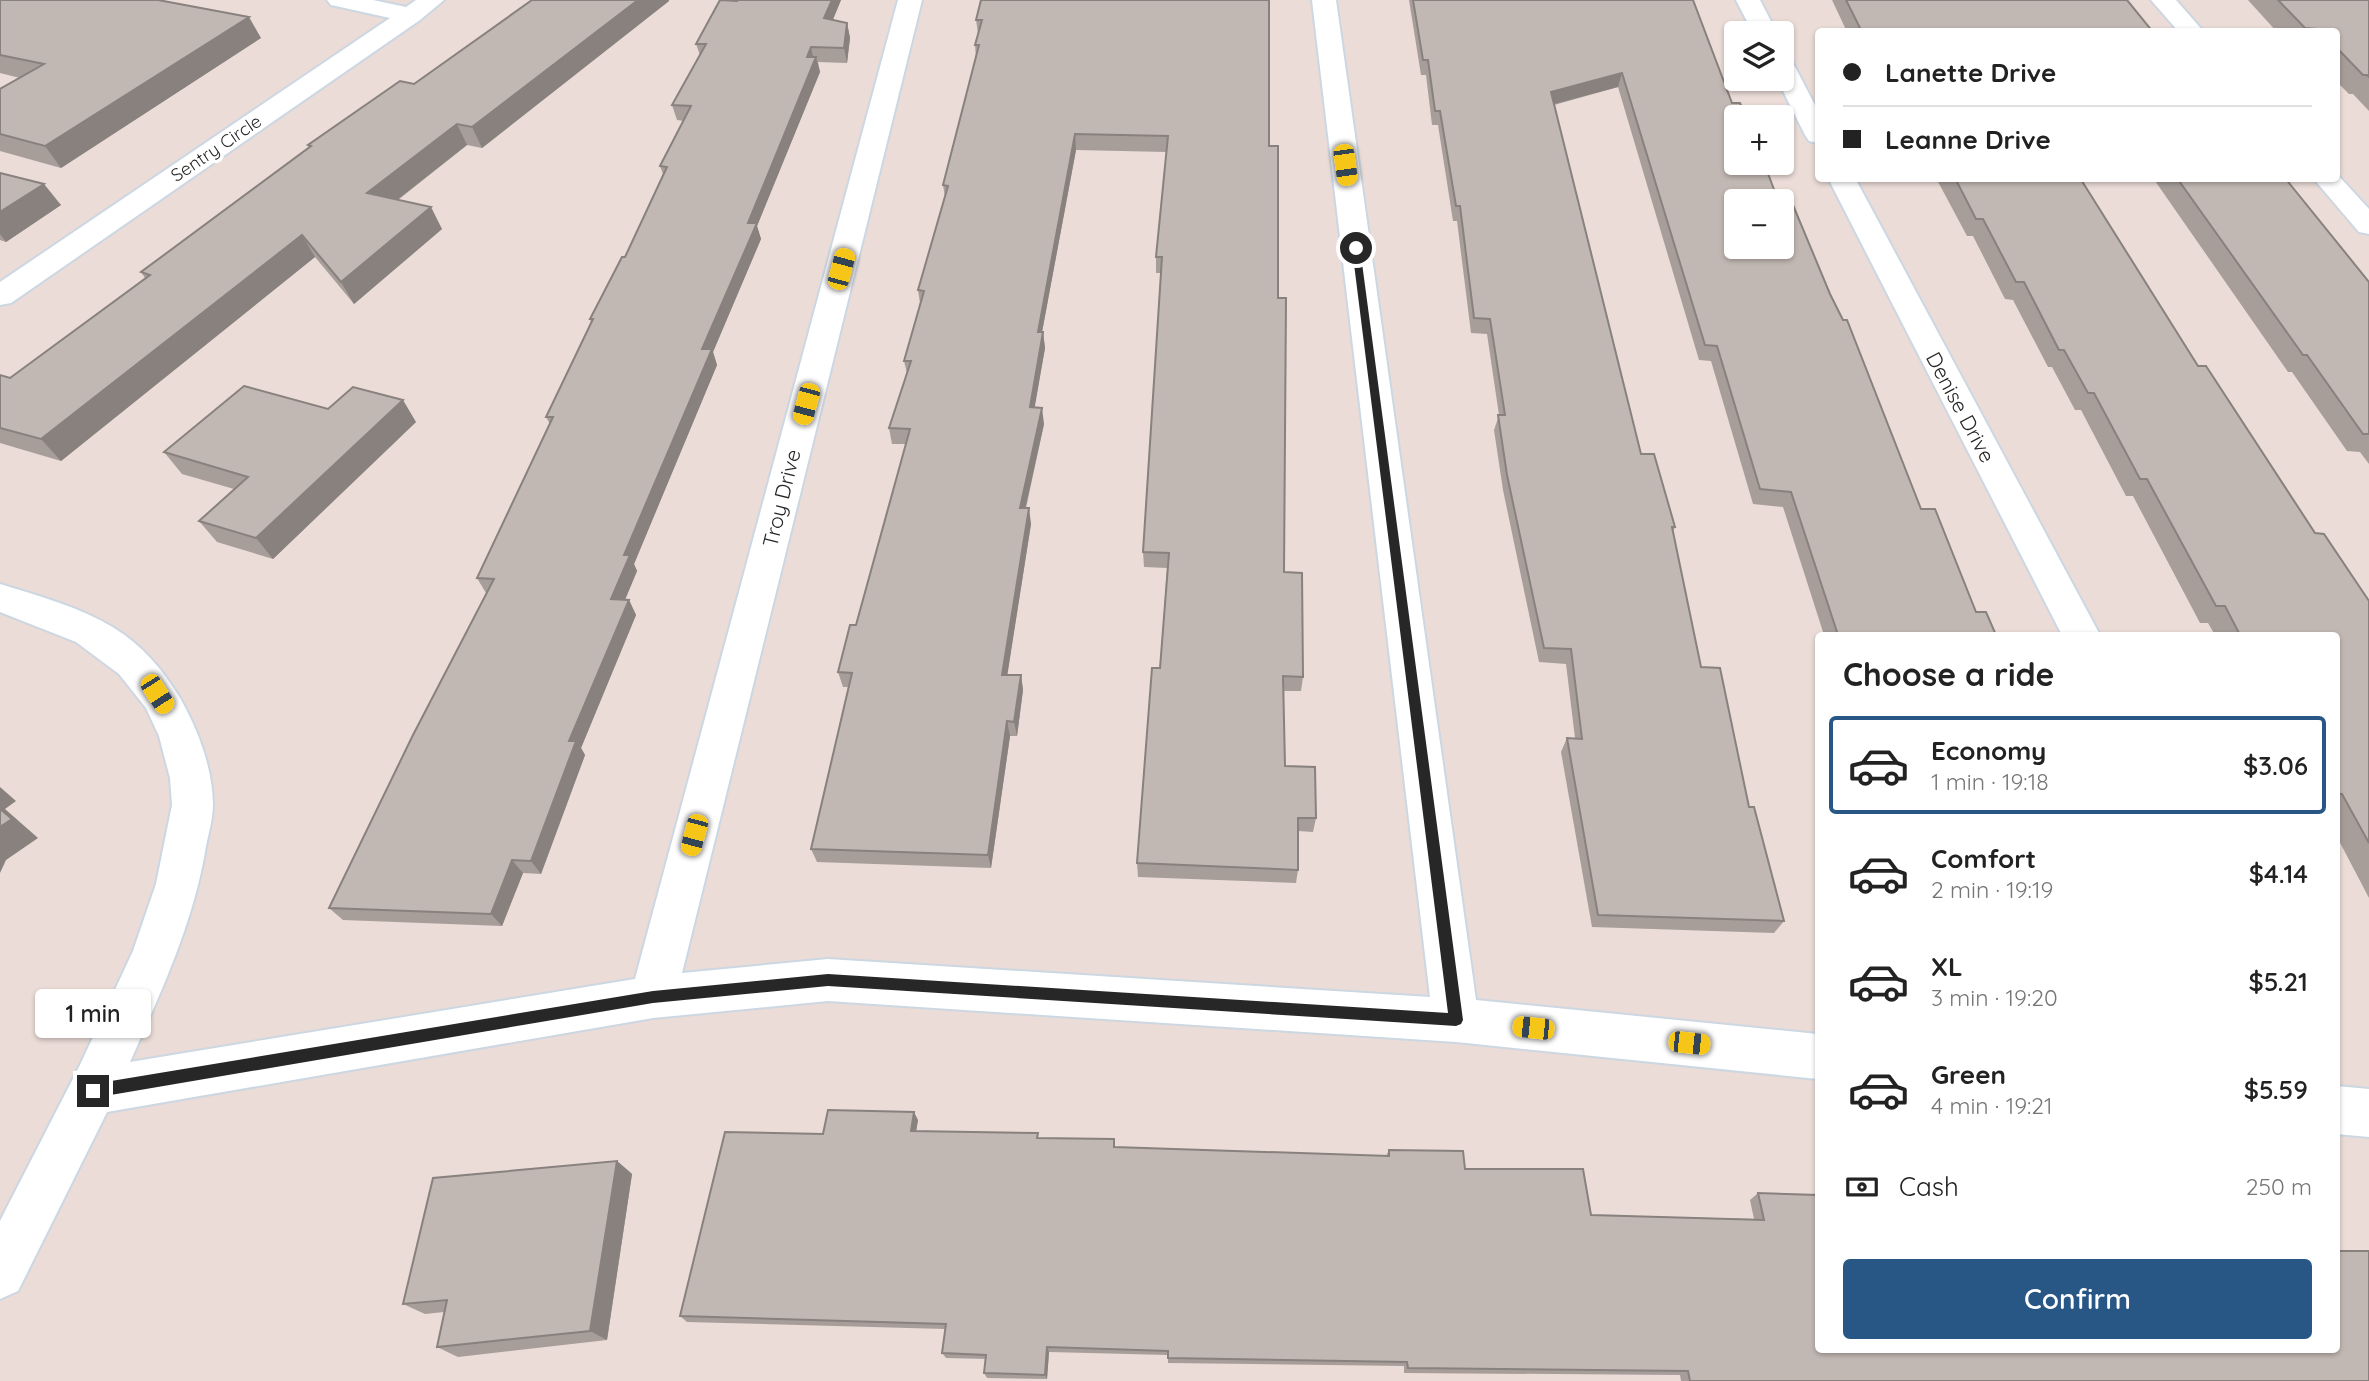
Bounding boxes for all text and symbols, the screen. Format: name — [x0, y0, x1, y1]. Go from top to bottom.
map controls — [1724, 21, 1794, 259]
button: layers — [1724, 21, 1794, 91]
text: Lanette Drive — [1885, 56, 2056, 89]
button: + — [1724, 105, 1794, 175]
street label: Sentry Circle — [166, 109, 266, 187]
text: Leanne Drive — [1885, 123, 2051, 156]
car — [1332, 143, 1359, 187]
button: − — [1724, 189, 1794, 259]
route start — [1340, 232, 1372, 264]
car — [826, 246, 857, 292]
street label: Denise Drive — [1921, 347, 2001, 467]
car — [791, 381, 822, 427]
street label: Troy Drive — [756, 446, 806, 550]
text: Choose a ride — [1843, 654, 2055, 694]
car — [137, 671, 178, 717]
icon: car — [1847, 734, 1910, 797]
text: Economy — [1931, 734, 2046, 767]
text: $3.06 — [2243, 749, 2308, 782]
text: 1 min · 19:18 — [1931, 767, 2049, 796]
car — [679, 812, 710, 858]
icon: car — [1847, 842, 1910, 905]
text: Comfort — [1931, 842, 2036, 875]
text: $4.14 — [2249, 857, 2308, 890]
text: 2 min · 19:19 — [1931, 875, 2053, 904]
icon: car — [1847, 950, 1910, 1013]
text: XL — [1931, 950, 1963, 983]
text: $5.21 — [2248, 965, 2308, 998]
text: 3 min · 19:20 — [1931, 983, 2058, 1012]
callout: 1 min — [35, 990, 151, 1038]
text: 1 min — [65, 999, 121, 1028]
car — [1512, 1015, 1555, 1041]
car — [1668, 1030, 1711, 1056]
icon: car — [1847, 1058, 1910, 1121]
text: Green — [1931, 1058, 2006, 1091]
text: $5.59 — [2244, 1073, 2308, 1106]
route end — [77, 1075, 109, 1107]
text: 4 min · 19:21 — [1931, 1091, 2053, 1120]
icon: cash — [1843, 1168, 1881, 1206]
text: Cash — [1899, 1170, 1959, 1203]
text: 250 m — [2246, 1172, 2312, 1201]
button: Confirm — [1843, 1259, 2312, 1339]

